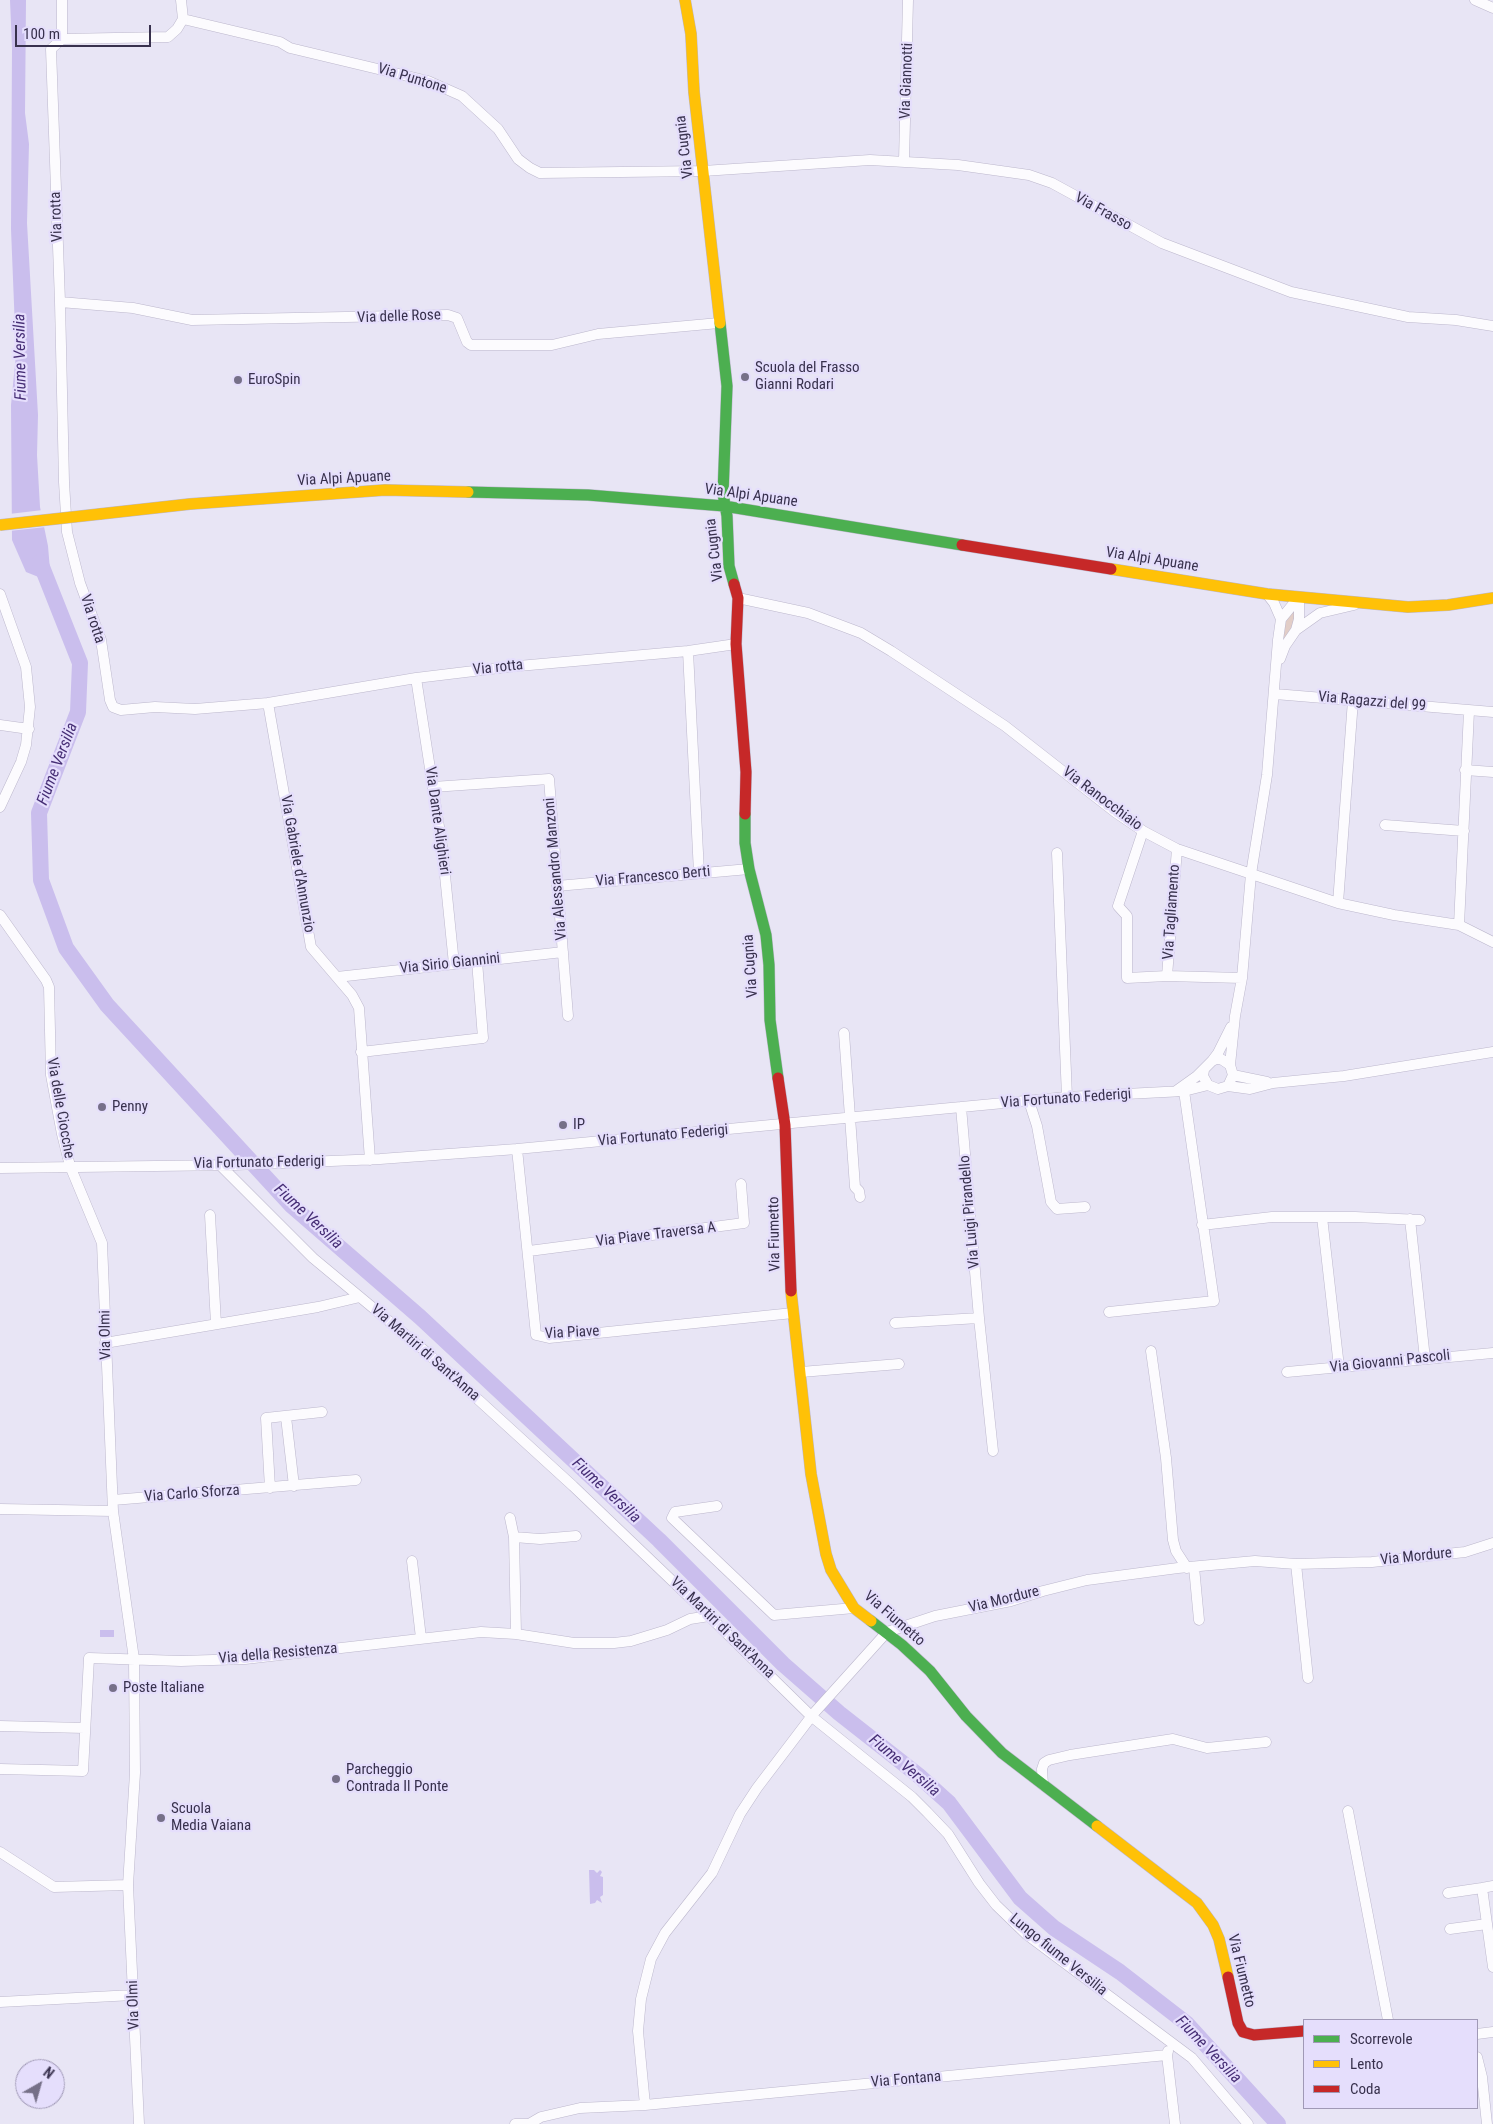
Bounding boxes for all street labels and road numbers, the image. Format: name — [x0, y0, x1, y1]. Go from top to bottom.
street label: Via Giannotti — [897, 43, 917, 119]
street label: Via Puntone — [375, 60, 449, 98]
street label: Via Cugnia — [672, 114, 698, 180]
street label: Via Frasso — [1071, 189, 1135, 235]
street label: Via rotta — [47, 191, 67, 243]
street label: Via delle Rose — [357, 307, 441, 327]
street label: Via Alpi Apuane — [297, 468, 391, 490]
street label: Via Alpi Apuane — [703, 481, 799, 511]
street label: Via Cugnia — [702, 517, 728, 583]
street label: Via Alpi Apuane — [1104, 544, 1200, 576]
street label: Via rotta — [76, 592, 108, 646]
street label: Via rotta — [472, 656, 524, 680]
street label: Via Ragazzi del 99 — [1317, 688, 1427, 716]
street label: Via Ranocchiaio — [1059, 763, 1145, 835]
street label: Via Dante Alighieri — [420, 766, 454, 876]
street label: Via Gabriele d'Annunzio — [276, 794, 318, 934]
street label: Via Alessandro Manzoni — [541, 797, 571, 941]
street label: Via Francesco Berti — [595, 863, 711, 891]
street label: Via Tagliamento — [1160, 864, 1184, 960]
street label: Via Cugnia — [740, 934, 762, 998]
street label: Via Sirio Giannini — [399, 950, 501, 978]
street label: Via delle Ciocche — [42, 1056, 78, 1160]
street label: Via Fortunato Federigi — [1000, 1085, 1132, 1113]
street label: Via Fortunato Federigi — [597, 1121, 729, 1151]
street label: Via Fortunato Federigi — [193, 1153, 325, 1173]
street label: Via Luigi Pirandello — [956, 1155, 984, 1269]
street label: Via Fiumetto — [765, 1196, 785, 1272]
street label: Via Piave Traversa A — [595, 1219, 717, 1251]
street label: Via Martiri di Sant'Anna — [367, 1301, 483, 1405]
street label: Via Olmi — [97, 1310, 115, 1360]
street label: Via Piave — [544, 1323, 600, 1343]
street label: Via Giovanni Pascoli — [1329, 1347, 1451, 1377]
street label: Via Carlo Sforza — [144, 1482, 240, 1506]
street label: Via Mordure — [1379, 1544, 1453, 1570]
street label: Via Martiri di Sant'Anna — [666, 1573, 778, 1683]
street label: Via Mordure — [967, 1583, 1041, 1617]
street label: Via Fiumetto — [860, 1588, 928, 1650]
street label: Via della Resistenza — [218, 1640, 338, 1668]
street label: Lungo fiume Versilia — [1006, 1910, 1110, 2000]
street label: Via Fiumetto — [1223, 1932, 1259, 2010]
street label: Via Olmi — [124, 1980, 144, 2030]
street label: Via Fontana — [870, 2068, 942, 2092]

